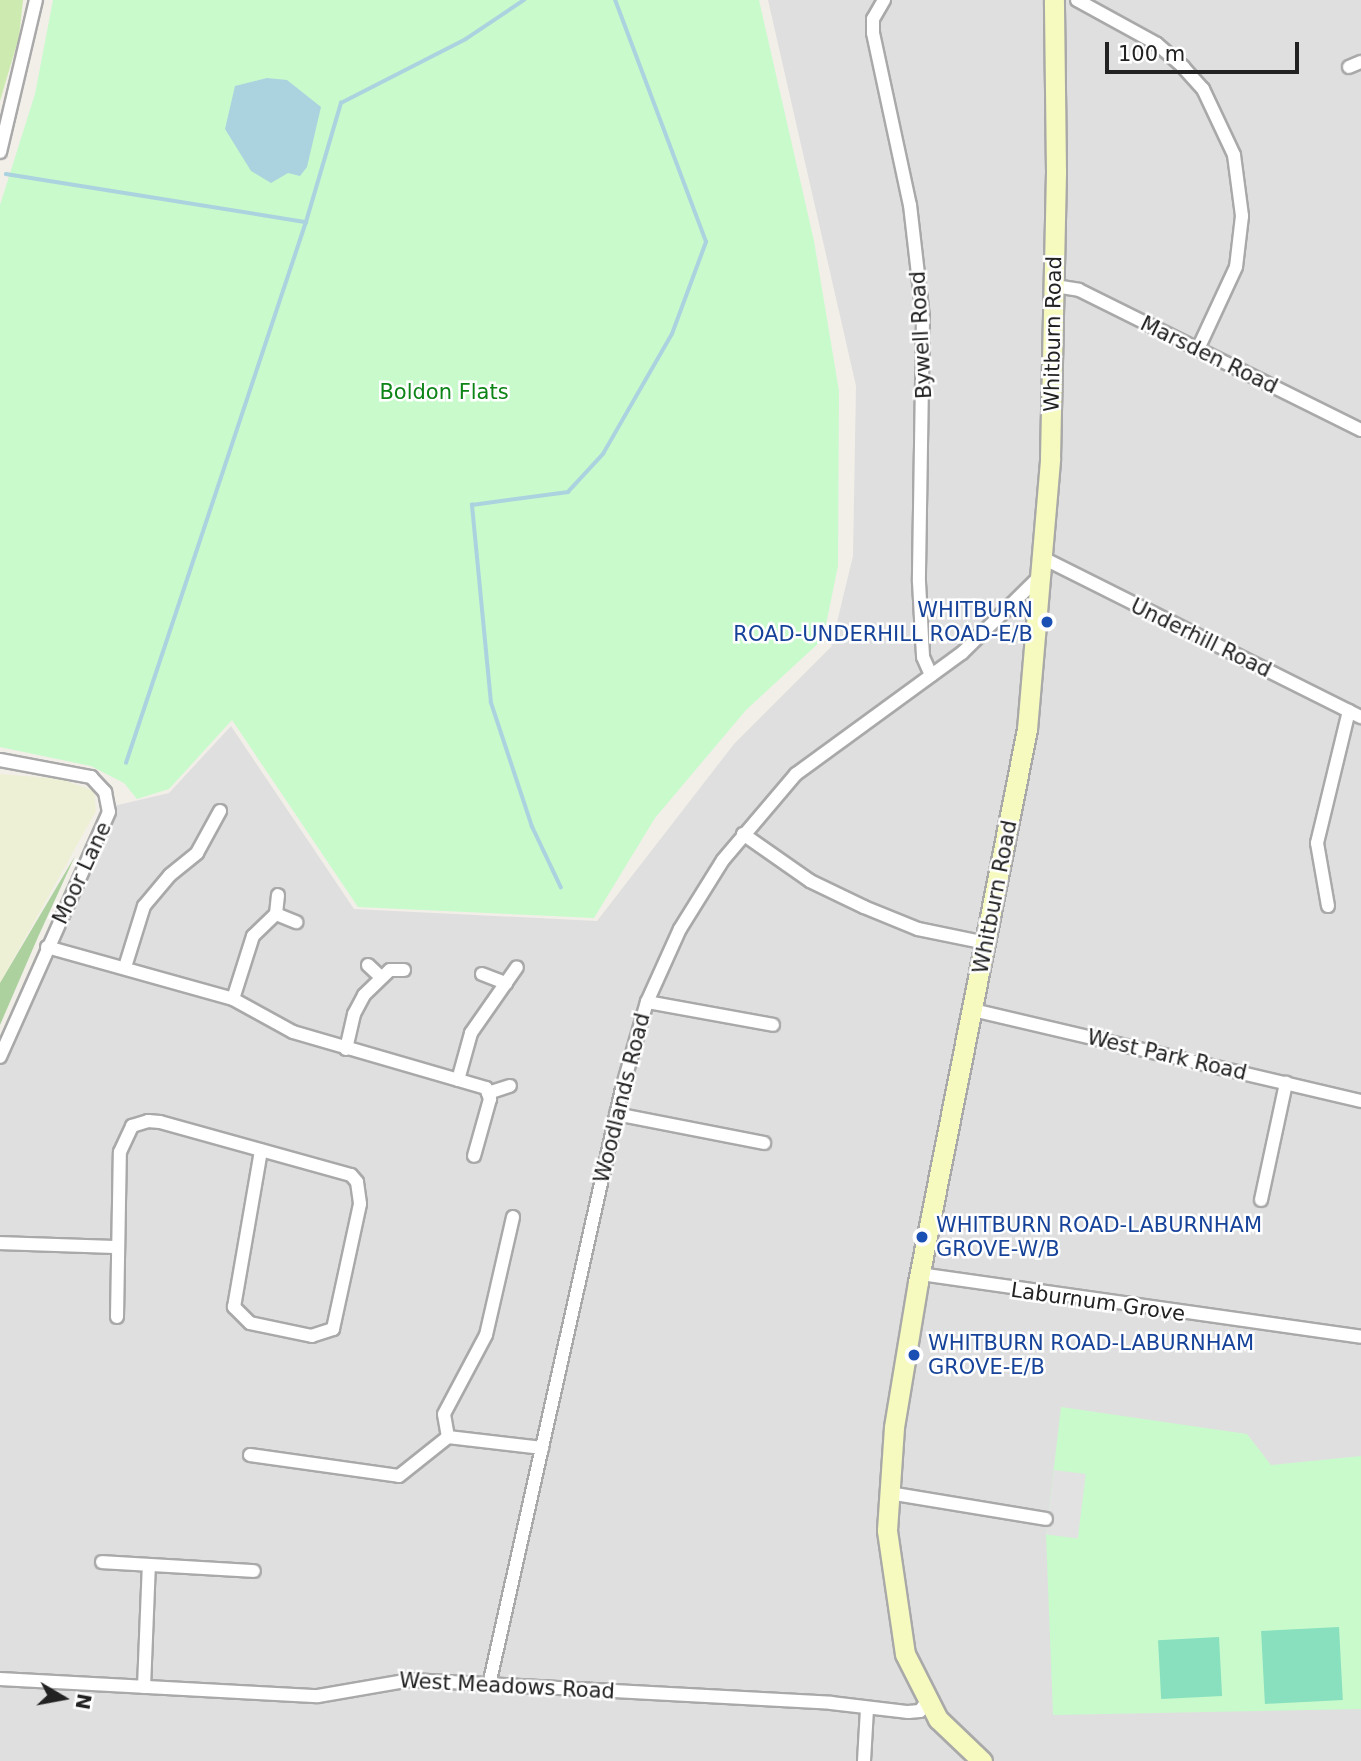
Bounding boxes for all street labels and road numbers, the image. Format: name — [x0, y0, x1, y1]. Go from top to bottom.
street label: Whitburn Road — [1039, 256, 1067, 412]
street label: Bywell Road — [905, 270, 937, 400]
street label: Marsden Road — [1136, 311, 1282, 399]
street label: Underhill Road — [1127, 593, 1275, 683]
street label: Moor Lane — [47, 818, 117, 928]
street label: Whitburn Road — [968, 818, 1022, 976]
street label: Woodlands Road — [589, 1010, 655, 1186]
street label: West Park Road — [1085, 1024, 1249, 1086]
street label: Laburnum Grove — [1009, 1277, 1187, 1327]
street label: West Meadows Road — [399, 1668, 615, 1704]

